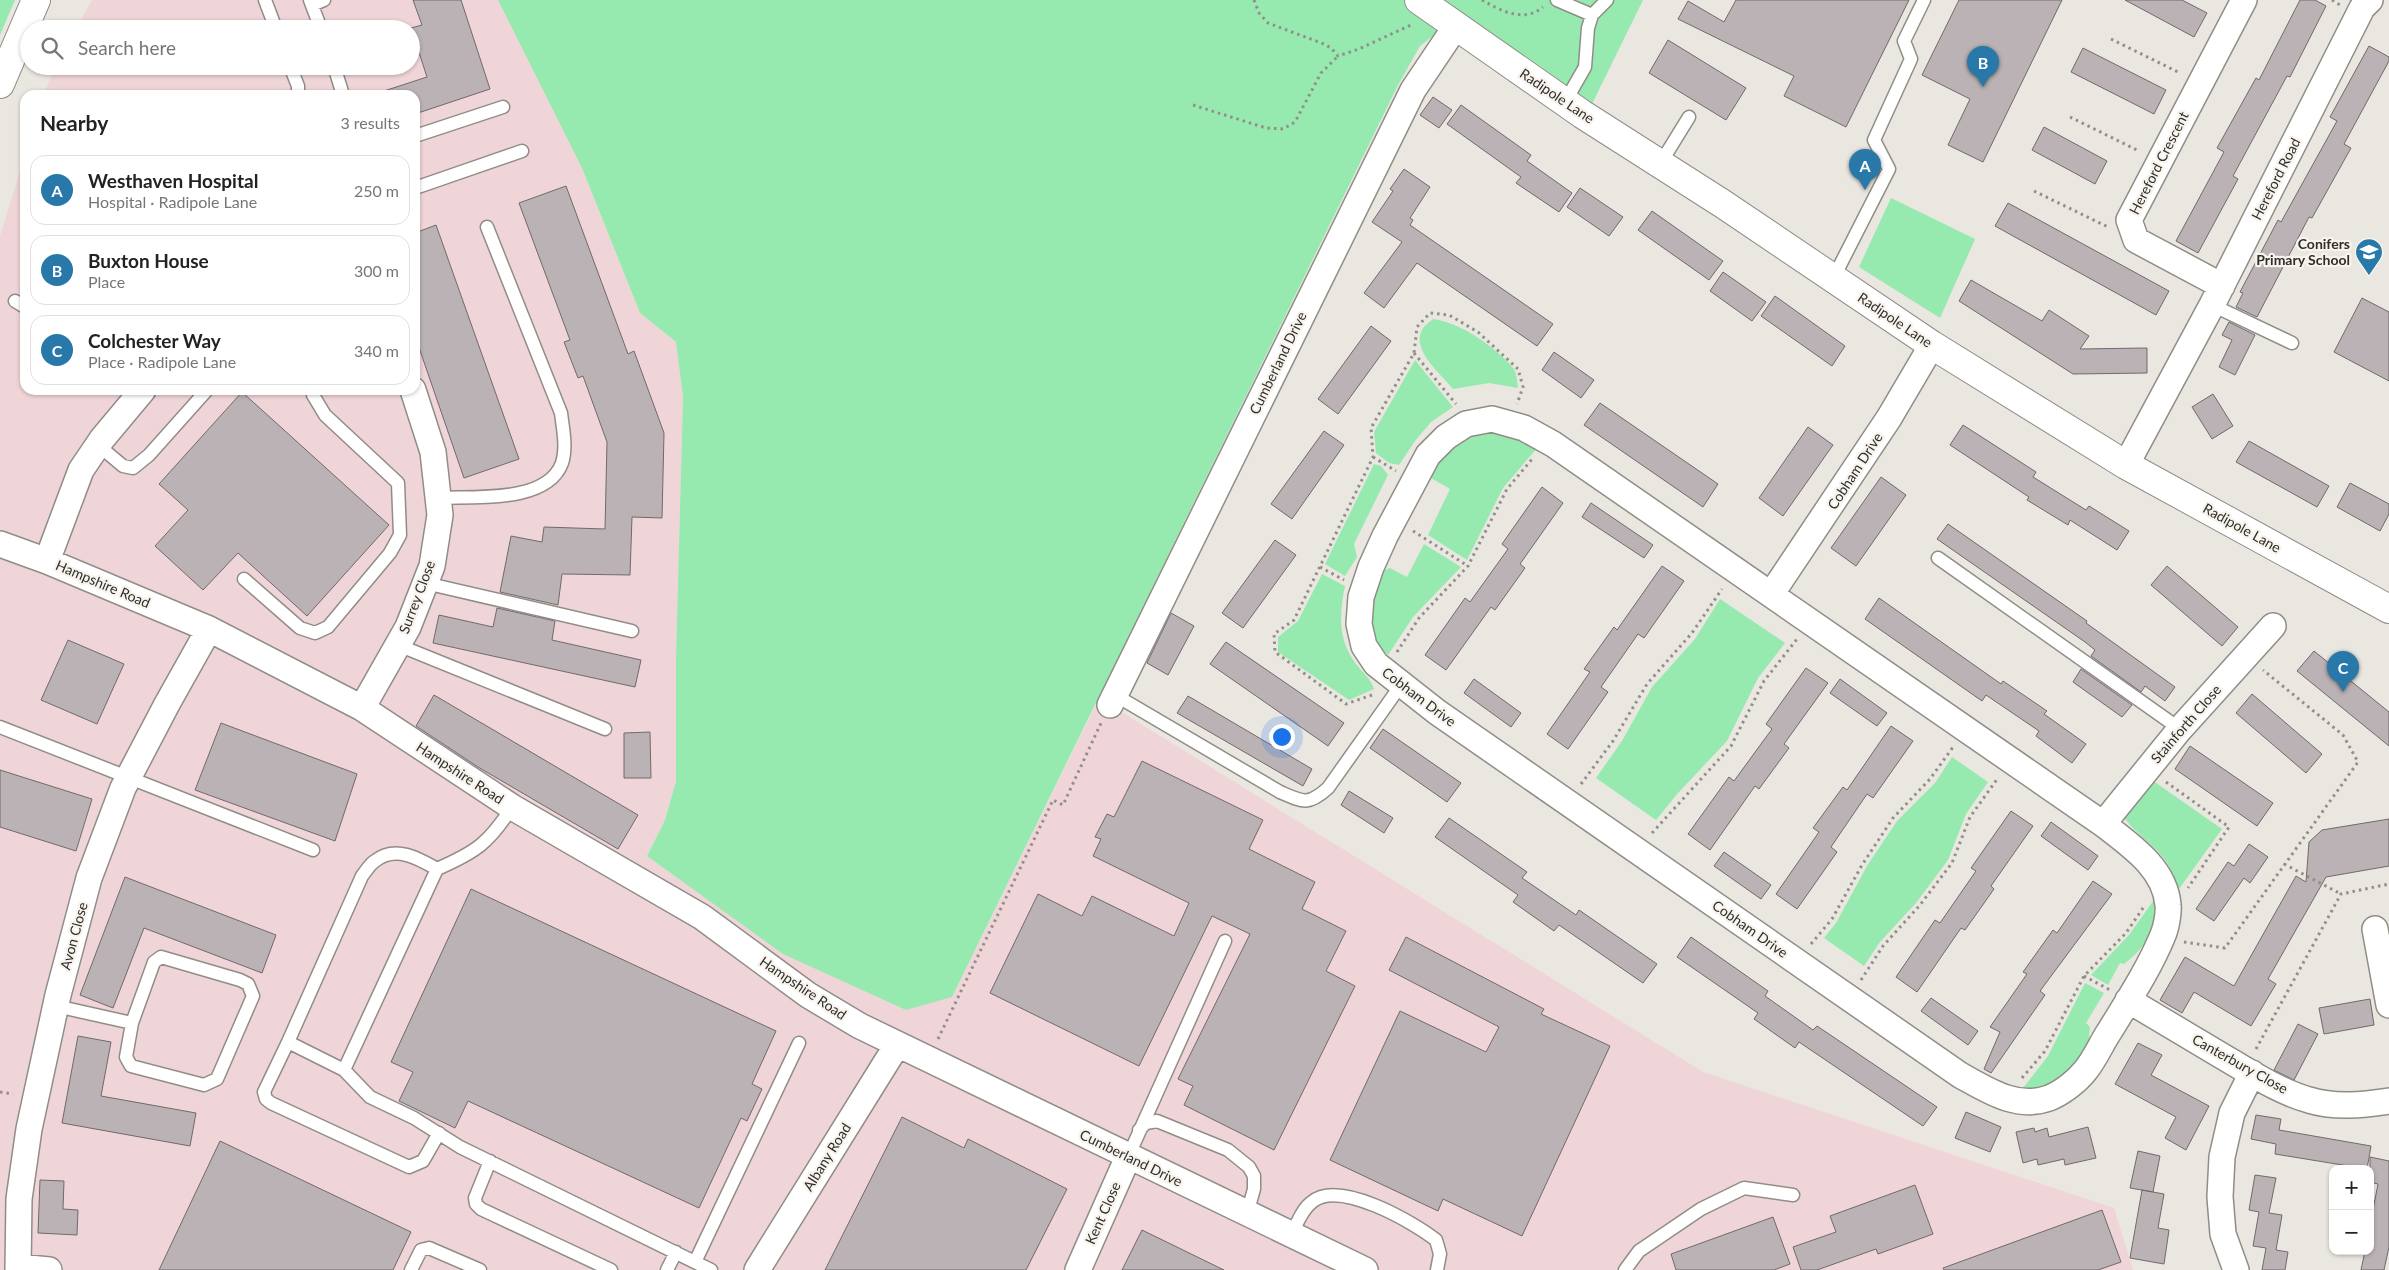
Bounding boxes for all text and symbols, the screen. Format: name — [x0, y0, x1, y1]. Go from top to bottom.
search box — [20, 20, 420, 75]
icon: search — [38, 34, 66, 62]
text: Search here — [78, 36, 176, 59]
pin: B — [1967, 46, 1999, 87]
street label: Radipole Lane — [1517, 64, 1598, 127]
street label: Hereford Crescent — [2125, 109, 2192, 217]
text: Nearby — [40, 110, 108, 135]
text: 3 results — [340, 113, 400, 132]
street label: Hereford Road — [2248, 135, 2304, 223]
pin: A — [1849, 149, 1881, 190]
text: Westhaven Hospital — [88, 169, 258, 192]
text: A — [51, 181, 63, 200]
text: 250 m — [354, 181, 399, 200]
text: Hospital · Radipole Lane — [88, 192, 257, 211]
place label: Conifers Primary School — [2256, 235, 2350, 268]
school or university icon: Conifers Primary School — [2354, 237, 2384, 276]
text: Buxton House — [88, 249, 209, 272]
text: B — [52, 261, 62, 280]
text: 300 m — [354, 261, 399, 280]
text: Place — [88, 272, 125, 291]
street label: Radipole Lane — [1855, 288, 1936, 351]
street label: Cumberland Drive — [1245, 309, 1310, 417]
text: Colchester Way — [88, 329, 221, 352]
text: C — [52, 341, 62, 360]
text: 340 m — [354, 341, 399, 360]
text: Place · Radipole Lane — [88, 352, 236, 371]
street label: Cobham Drive — [1823, 429, 1886, 512]
street label: Radipole Lane — [2200, 499, 2284, 556]
street label: Hampshire Road — [53, 556, 153, 611]
street label: Surrey Close — [395, 558, 438, 636]
pin: C — [2327, 651, 2359, 692]
street label: Cobham Drive — [1379, 663, 1460, 730]
street label: Stainforth Close — [2147, 681, 2224, 766]
your location — [1269, 724, 1295, 750]
street label: Hampshire Road — [413, 738, 507, 807]
street label: Cobham Drive — [1709, 896, 1791, 961]
street label: Avon Close — [56, 900, 91, 972]
street label: Hampshire Road — [757, 952, 850, 1023]
street label: Canterbury Close — [2189, 1030, 2291, 1097]
street label: Albany Road — [799, 1120, 854, 1194]
street label: Cumberland Drive — [1077, 1125, 1185, 1190]
map controls — [2329, 1165, 2374, 1255]
button: + — [2329, 1165, 2374, 1210]
street label: Kent Close — [1081, 1179, 1124, 1247]
button: − — [2329, 1210, 2374, 1255]

